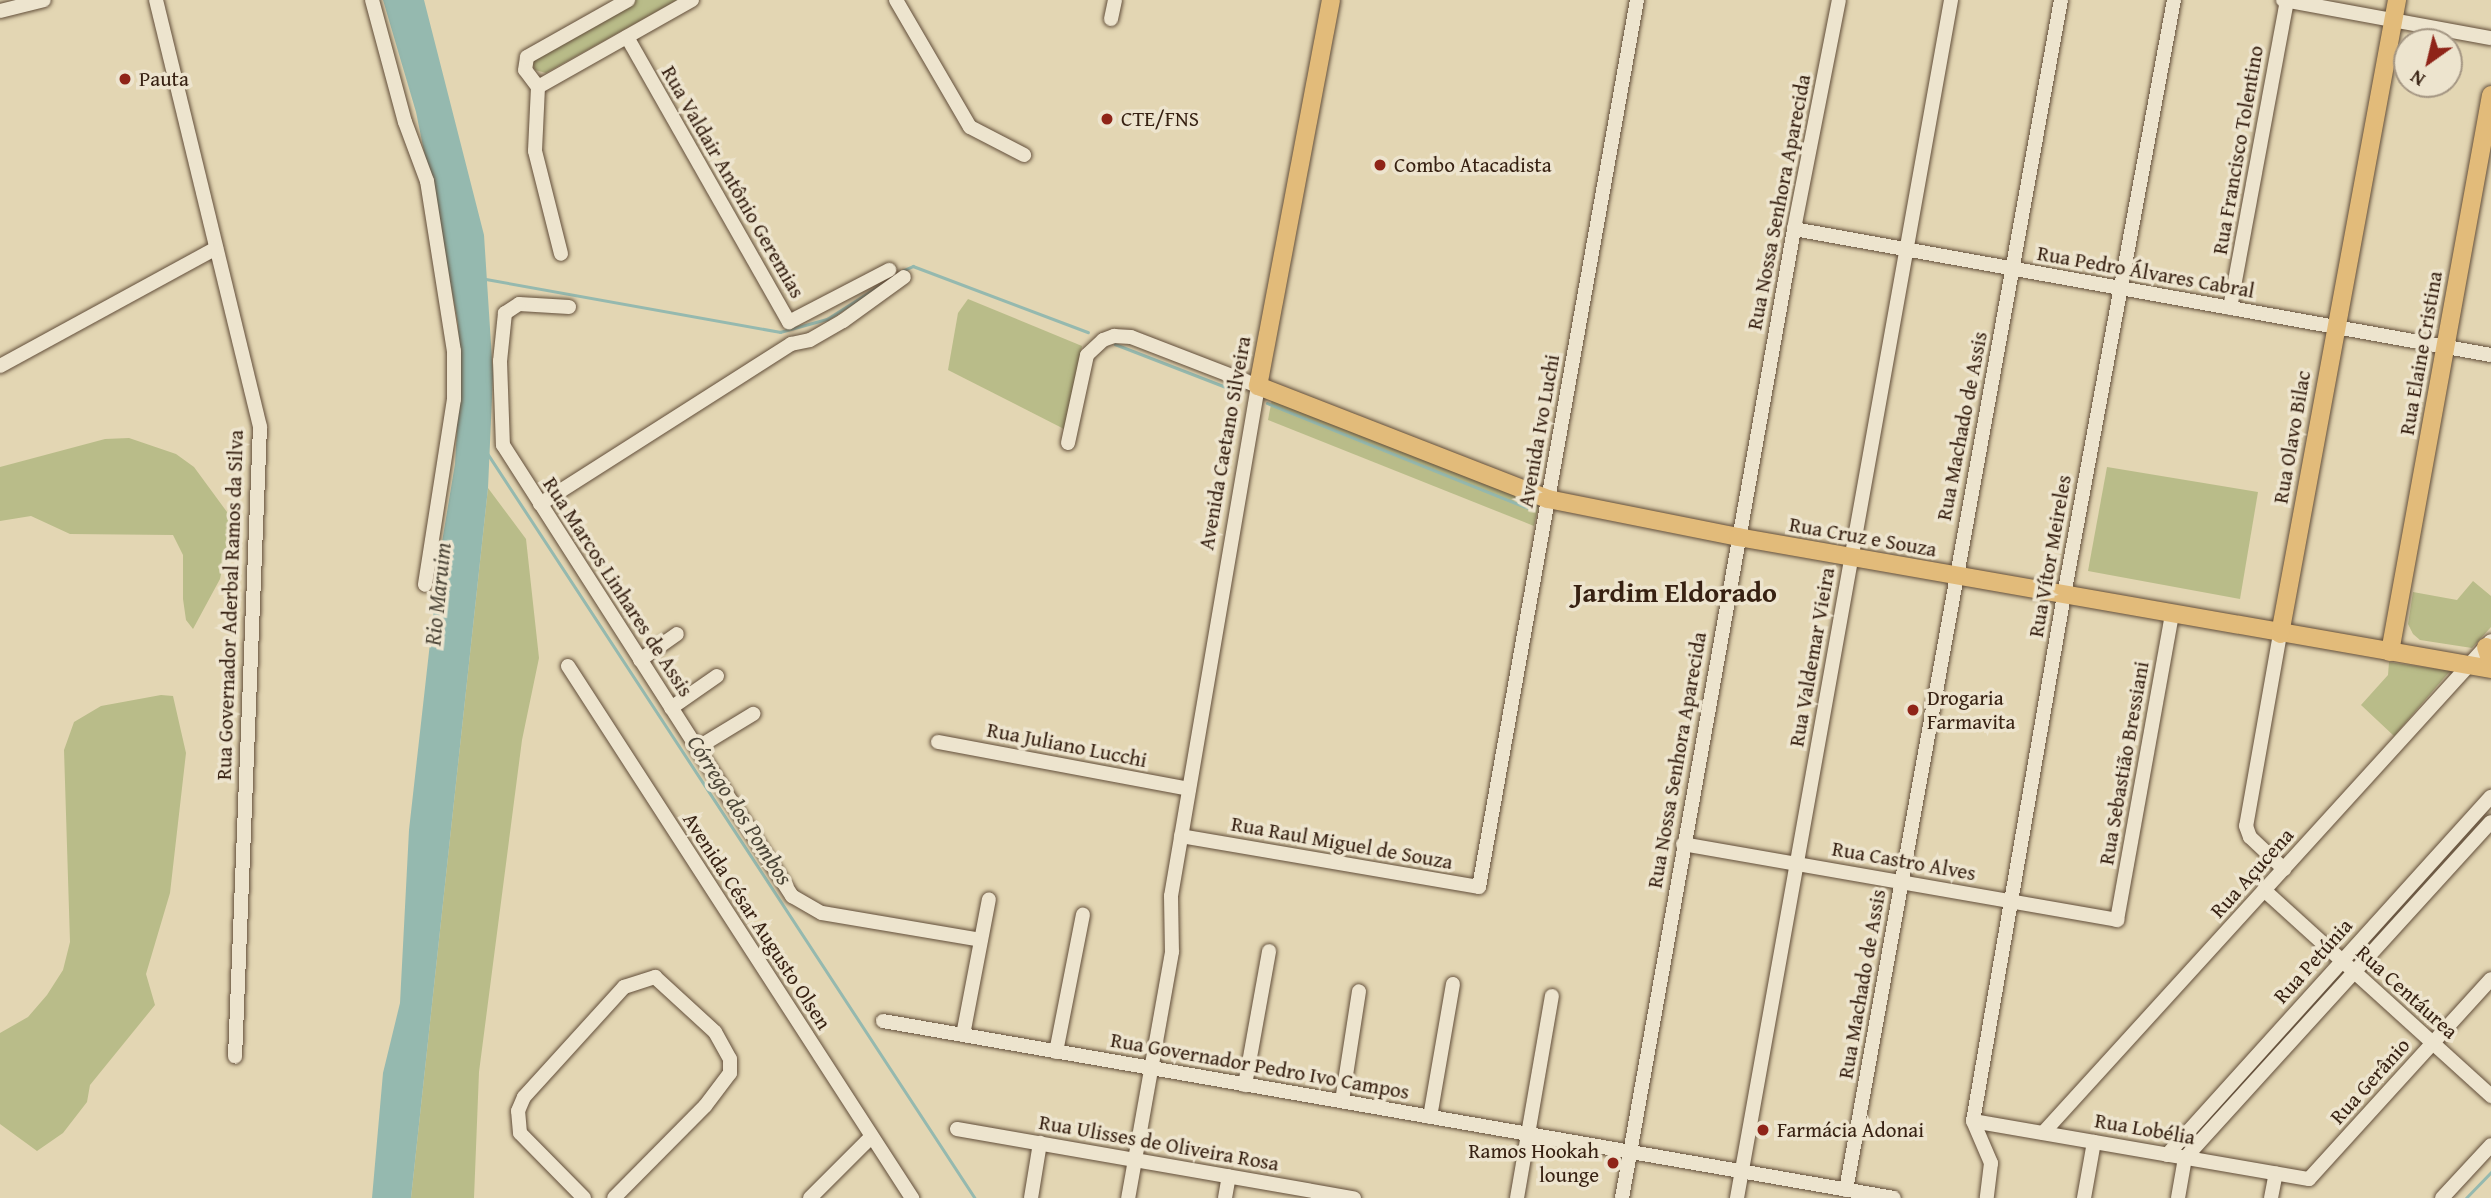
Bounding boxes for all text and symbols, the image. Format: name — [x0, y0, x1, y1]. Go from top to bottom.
north arrow — [2393, 28, 2463, 98]
street label: Rua Francisco Tolentino — [2207, 44, 2269, 256]
street label: Rua Valdair Antônio Geremias — [656, 61, 810, 303]
text: N — [2404, 64, 2430, 94]
place label: Pauta — [139, 66, 189, 92]
marker: Pauta — [117, 71, 133, 87]
street label: Rua Nossa Senhora Aparecida — [1742, 72, 1816, 332]
place label: CTE/FNS — [1121, 106, 1199, 132]
marker: CTE/FNS — [1099, 111, 1115, 127]
place label: Combo Atacadista — [1394, 152, 1552, 178]
marker: Combo Atacadista — [1372, 157, 1388, 173]
street label: Rua Pedro Álvares Cabral — [2035, 240, 2257, 304]
street label: Rua Elaine Cristina — [2394, 269, 2448, 437]
street label: Rua Machado de Assis — [1931, 329, 1993, 523]
street label: Avenida Caetano Silveira — [1194, 334, 1256, 552]
street label: Avenida Ivo Luchi — [1513, 352, 1565, 510]
street label: Rua Olavo Bilac — [2268, 369, 2316, 505]
street label: Rua Governador Aderbal Ramos da Silva — [211, 429, 249, 781]
street label: Rua Marcos Linhares de Assis — [538, 473, 698, 701]
street label: Rua Vítor Meireles — [2023, 473, 2077, 639]
street label: Rua Cruz e Souza — [1787, 512, 1939, 562]
water label: Rio Maruim — [419, 541, 457, 647]
street label: Rua Valdemar Vieira — [1784, 565, 1840, 749]
district label: Jardim Eldorado — [1573, 575, 1777, 609]
street label: Rua Nossa Senhora Aparecida — [1642, 630, 1712, 890]
street label: Rua Sebastião Bressiani — [2094, 659, 2154, 867]
place label: Drogaria Farmavita — [1927, 685, 2015, 735]
marker: Drogaria Farmavita — [1905, 702, 1921, 718]
street label: Rua Juliano Lucchi — [985, 717, 1149, 773]
water label: Córrego dos Pombos — [681, 730, 799, 890]
street label: Avenida César Augusto Olsen — [677, 808, 837, 1034]
street label: Rua Raul Miguel de Souza — [1229, 811, 1455, 875]
street label: Rua Açucena — [2205, 823, 2299, 923]
street label: Rua Castro Alves — [1830, 836, 1978, 886]
street label: Rua Machado de Assis — [1833, 887, 1891, 1081]
street label: Rua Petúnia — [2268, 913, 2358, 1009]
street label: Rua Centáurea — [2351, 940, 2463, 1044]
street label: Rua Governador Pedro Ivo Campos — [1109, 1027, 1411, 1105]
street label: Rua Gerânio — [2325, 1033, 2415, 1129]
street label: Rua Lobélia — [2093, 1108, 2197, 1150]
street label: Rua Ulisses de Oliveira Rosa — [1037, 1109, 1281, 1177]
place label: Farmácia Adonai — [1777, 1117, 1924, 1143]
marker: Farmácia Adonai — [1755, 1122, 1771, 1138]
place label: Ramos Hookah lounge — [1468, 1138, 1599, 1188]
marker: Ramos Hookah lounge — [1605, 1155, 1621, 1171]

